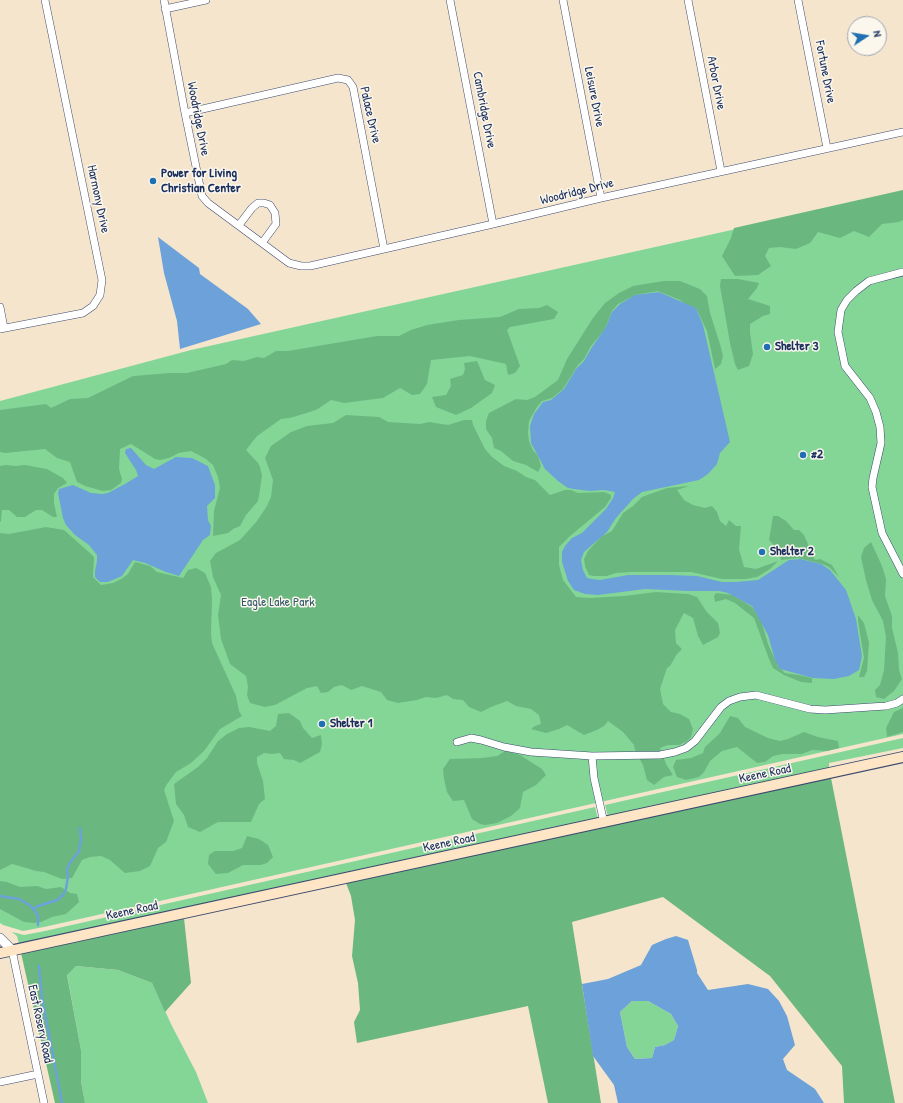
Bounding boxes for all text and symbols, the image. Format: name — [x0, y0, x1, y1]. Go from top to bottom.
north arrow — [847, 16, 887, 56]
text: N — [870, 29, 885, 38]
street label: Fortune Drive — [811, 39, 839, 105]
street label: Arbor Drive — [703, 55, 729, 111]
street label: Leisure Drive — [581, 66, 607, 128]
street label: Cambridge Drive — [469, 70, 499, 150]
street label: Woodridge Drive — [183, 81, 213, 157]
street label: Palace Drive — [356, 85, 384, 145]
street label: Harmony Drive — [83, 164, 113, 234]
place label: Power for Living Christian Center — [161, 166, 241, 197]
street label: Woodridge Drive — [539, 175, 615, 209]
marker: Power for Living Christian Center — [148, 176, 158, 186]
place label: Shelter 3 — [775, 339, 819, 355]
marker: Shelter 3 — [762, 342, 772, 352]
place label: #2 — [811, 447, 823, 463]
marker: #2 — [798, 450, 808, 460]
place label: Shelter 2 — [770, 544, 814, 560]
marker: Shelter 2 — [757, 547, 767, 557]
park label: Eagle Lake Park — [241, 595, 315, 611]
place label: Shelter 1 — [330, 716, 372, 732]
marker: Shelter 1 — [317, 719, 327, 729]
street label: Keene Road — [738, 761, 792, 787]
street label: Keene Road — [422, 830, 476, 856]
street label: Keene Road — [105, 898, 159, 924]
street label: East Rosery Road — [24, 984, 56, 1064]

